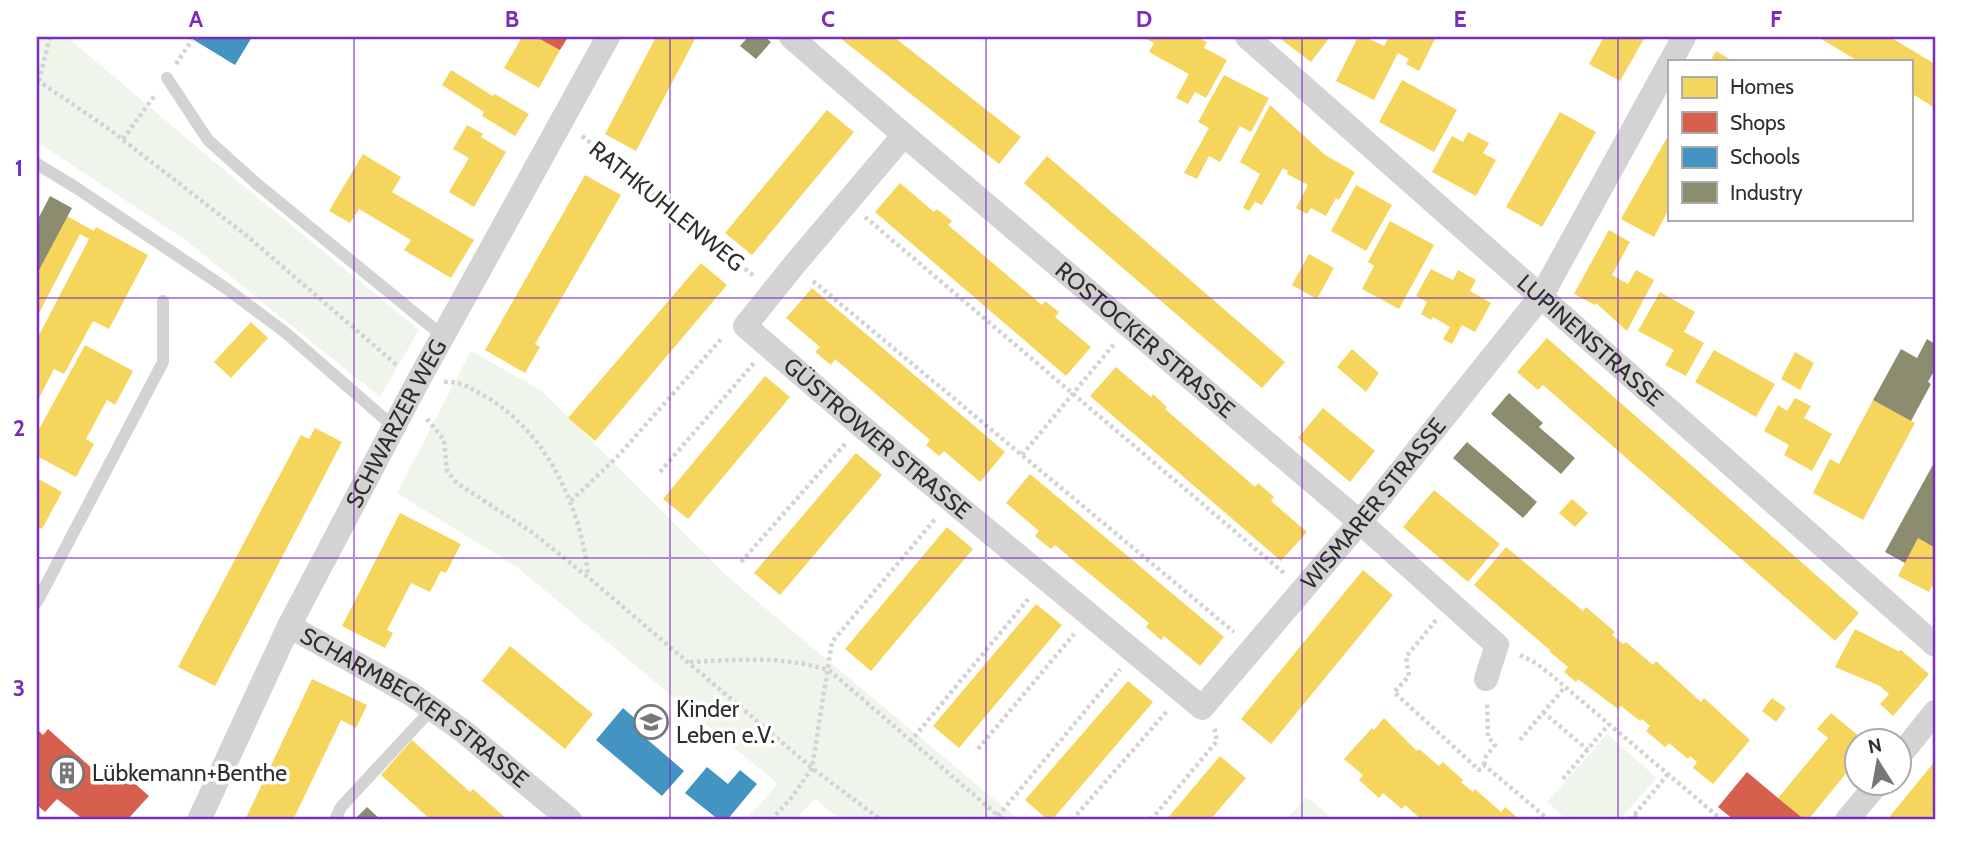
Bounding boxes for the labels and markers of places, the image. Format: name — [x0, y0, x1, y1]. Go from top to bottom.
place label: Kinder Leben e.V. — [676, 695, 775, 749]
school or university icon: Kinder Leben e.V. — [632, 703, 670, 741]
building icon: Lübkemann+Benthe — [48, 754, 86, 792]
place label: Lübkemann+Benthe — [92, 759, 287, 787]

